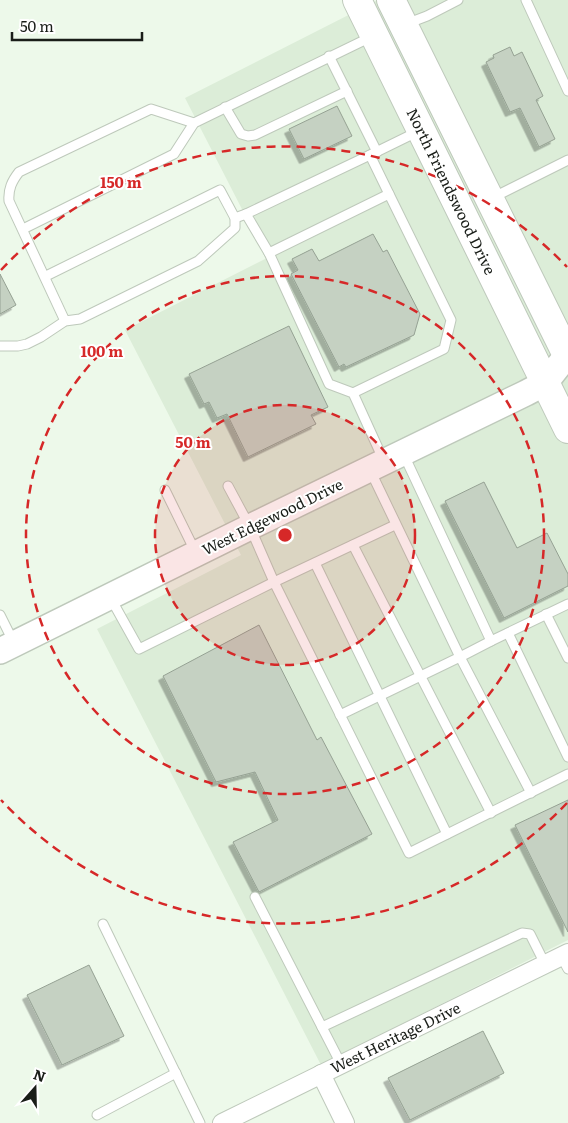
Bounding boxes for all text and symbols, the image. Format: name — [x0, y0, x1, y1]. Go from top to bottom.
scale bar — [12, 10, 142, 42]
text: 50 m — [20, 14, 54, 37]
street label: North Friendswood Drive — [402, 104, 502, 278]
text: 150 m — [100, 170, 142, 193]
text: 100 m — [81, 339, 123, 362]
text: 50 m — [175, 430, 211, 453]
street label: West Edgewood Drive — [197, 472, 347, 560]
centre of rings — [276, 526, 294, 544]
street label: West Heritage Drive — [326, 995, 464, 1079]
north arrow — [10, 1063, 60, 1113]
text: N — [31, 1063, 49, 1086]

